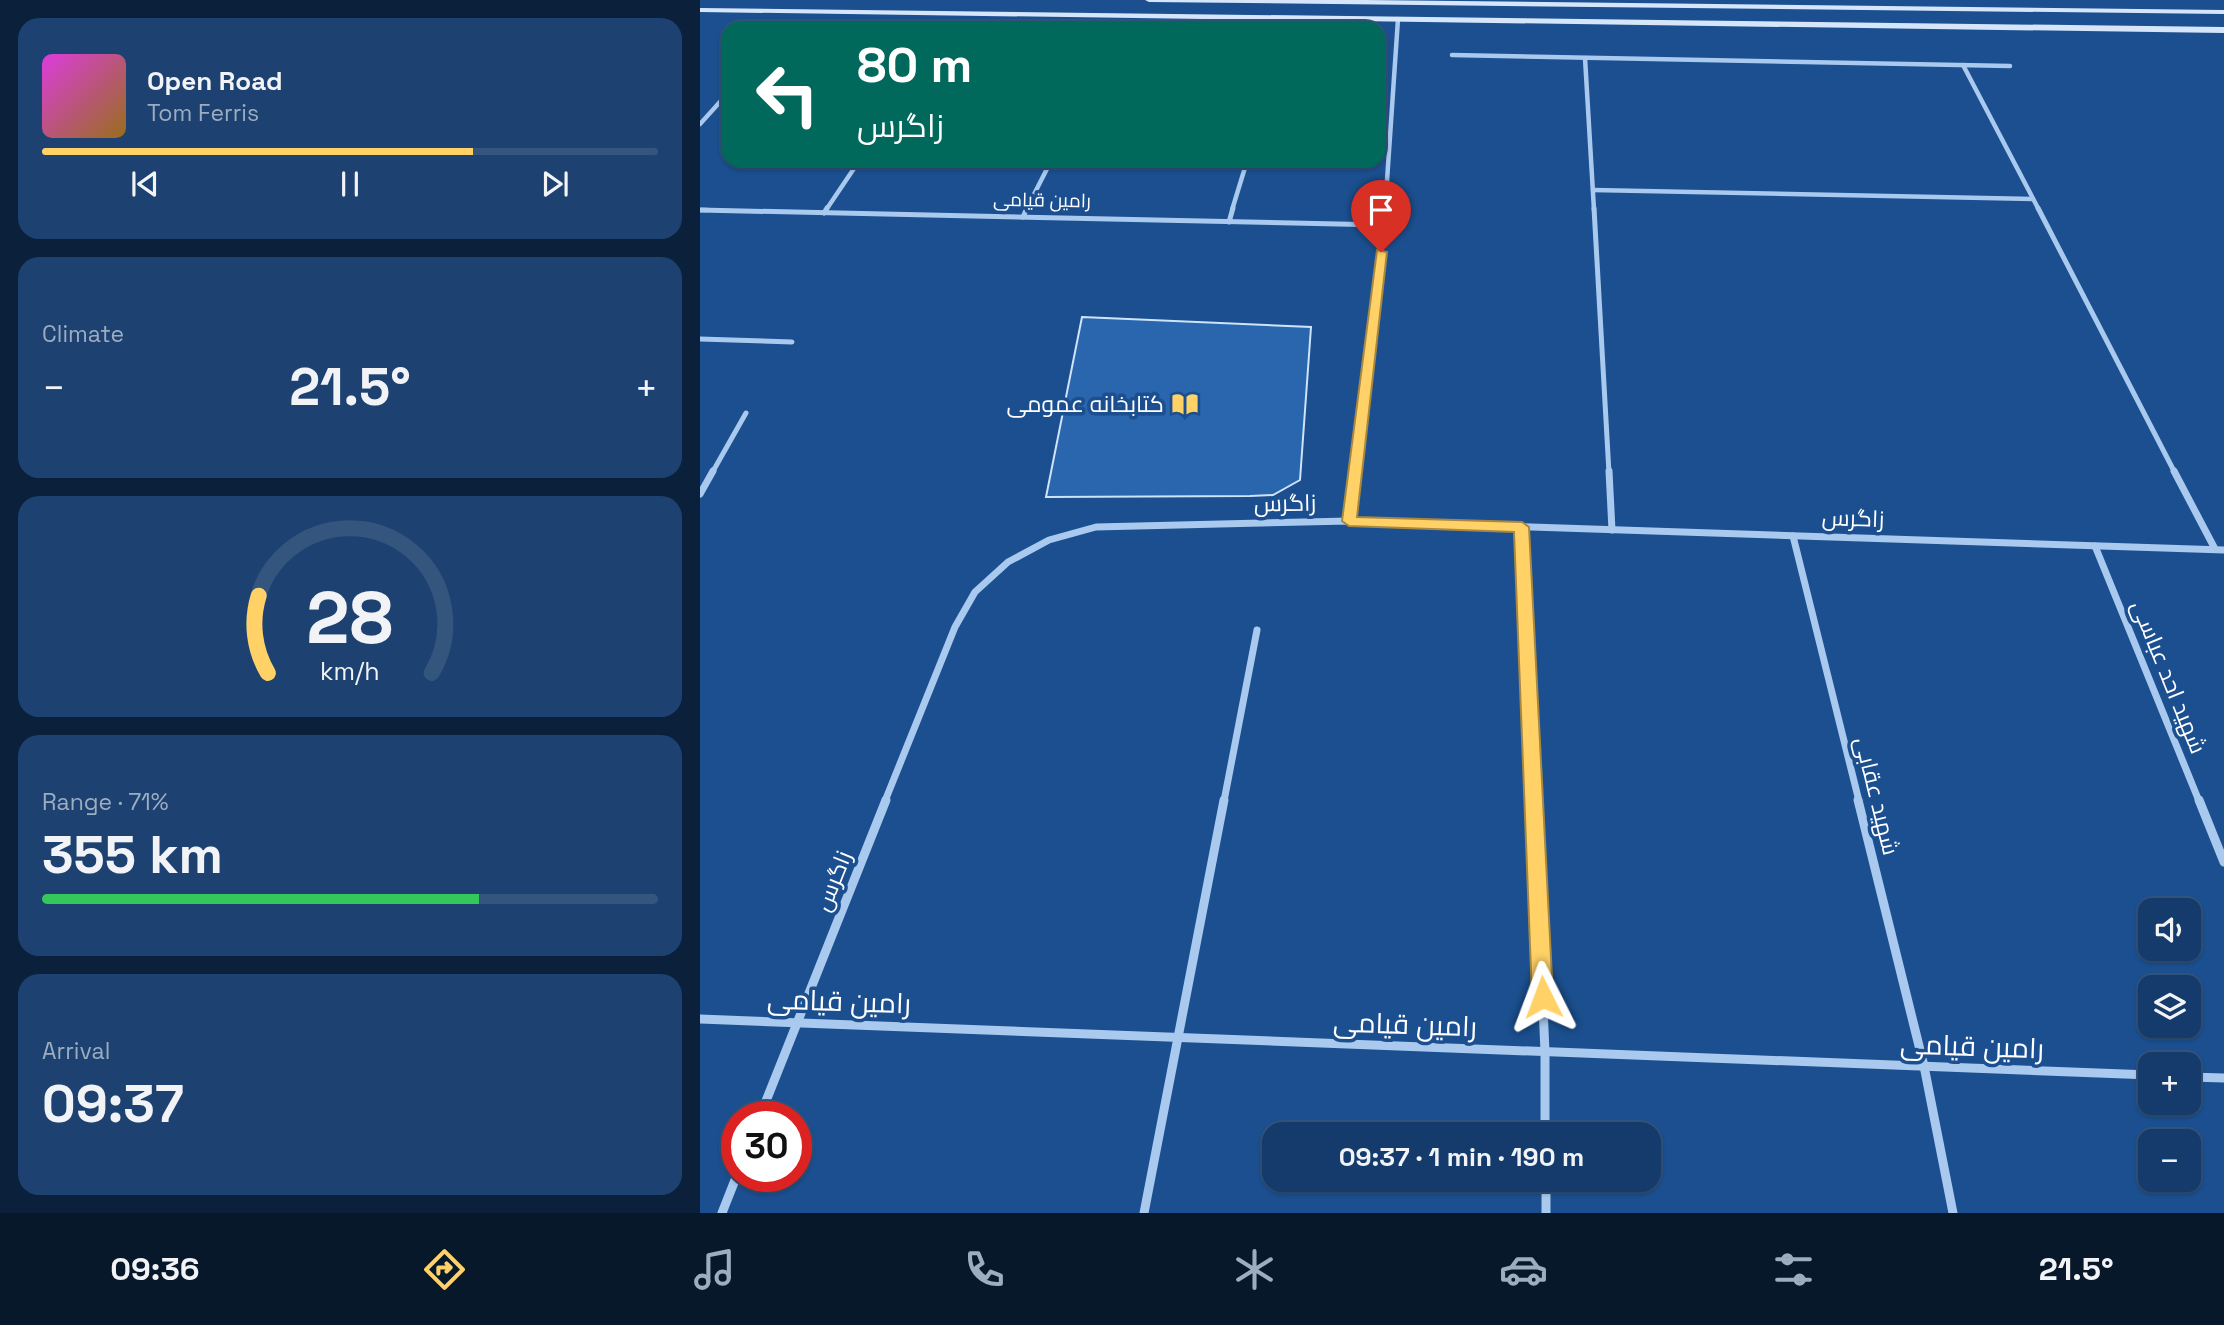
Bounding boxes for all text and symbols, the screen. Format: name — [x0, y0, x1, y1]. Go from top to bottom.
text: 80 m — [857, 34, 972, 96]
icon: left — [742, 49, 833, 140]
text: Open Road — [147, 64, 283, 98]
text: Tom Ferris — [147, 98, 259, 128]
text: زاگرس — [857, 106, 944, 146]
icon: previous — [126, 165, 164, 203]
icon: pause — [331, 165, 369, 203]
icon: next — [536, 165, 574, 203]
pin — [1351, 180, 1411, 252]
street label: رامین قیامی — [993, 187, 1091, 213]
icon: arrive — [1362, 191, 1400, 229]
text: Climate — [42, 319, 124, 349]
text: 21.5° — [289, 354, 411, 420]
text: − — [42, 364, 66, 412]
text: + — [634, 364, 658, 412]
place label: کتابخانه عمومی — [1006, 389, 1164, 419]
library icon: کتابخانه عمومی — [1170, 389, 1200, 419]
street label: زاگرس — [1253, 487, 1317, 519]
street label: زاگرس — [1821, 502, 1885, 534]
text: 28 — [307, 571, 393, 664]
street label: شهید احد عباسی — [2125, 596, 2213, 758]
text: km/h — [320, 654, 380, 686]
street label: شهید عقابی — [1848, 734, 1906, 858]
text: Range · 71% — [42, 787, 168, 817]
text: 355 km — [42, 822, 223, 888]
street label: زاگرس — [807, 846, 859, 916]
map controls — [2138, 898, 2201, 1192]
button: sound — [2138, 898, 2201, 961]
position arrow — [1506, 960, 1580, 1034]
button: layers — [2138, 975, 2201, 1038]
street label: رامین قیامی — [766, 980, 912, 1022]
street label: رامین قیامی — [1332, 1003, 1478, 1045]
street label: رامین قیامی — [1899, 1025, 2045, 1067]
text: Arrival — [42, 1036, 110, 1066]
button: + — [2138, 1052, 2201, 1115]
text: 09:37 — [42, 1071, 184, 1137]
speed limit sign: 30 — [721, 1101, 812, 1192]
button: − — [2138, 1129, 2201, 1192]
text: 09:37 · 1 min · 190 m — [1339, 1140, 1584, 1174]
icon: directions — [420, 1245, 469, 1294]
icon: music — [690, 1245, 739, 1294]
icon: phone — [960, 1245, 1009, 1294]
icon: climate — [1230, 1245, 1279, 1294]
icon: car — [1499, 1245, 1548, 1294]
icon: filters — [1769, 1245, 1818, 1294]
text: 09:36 — [110, 1249, 200, 1289]
text: 21.5° — [2039, 1249, 2114, 1289]

